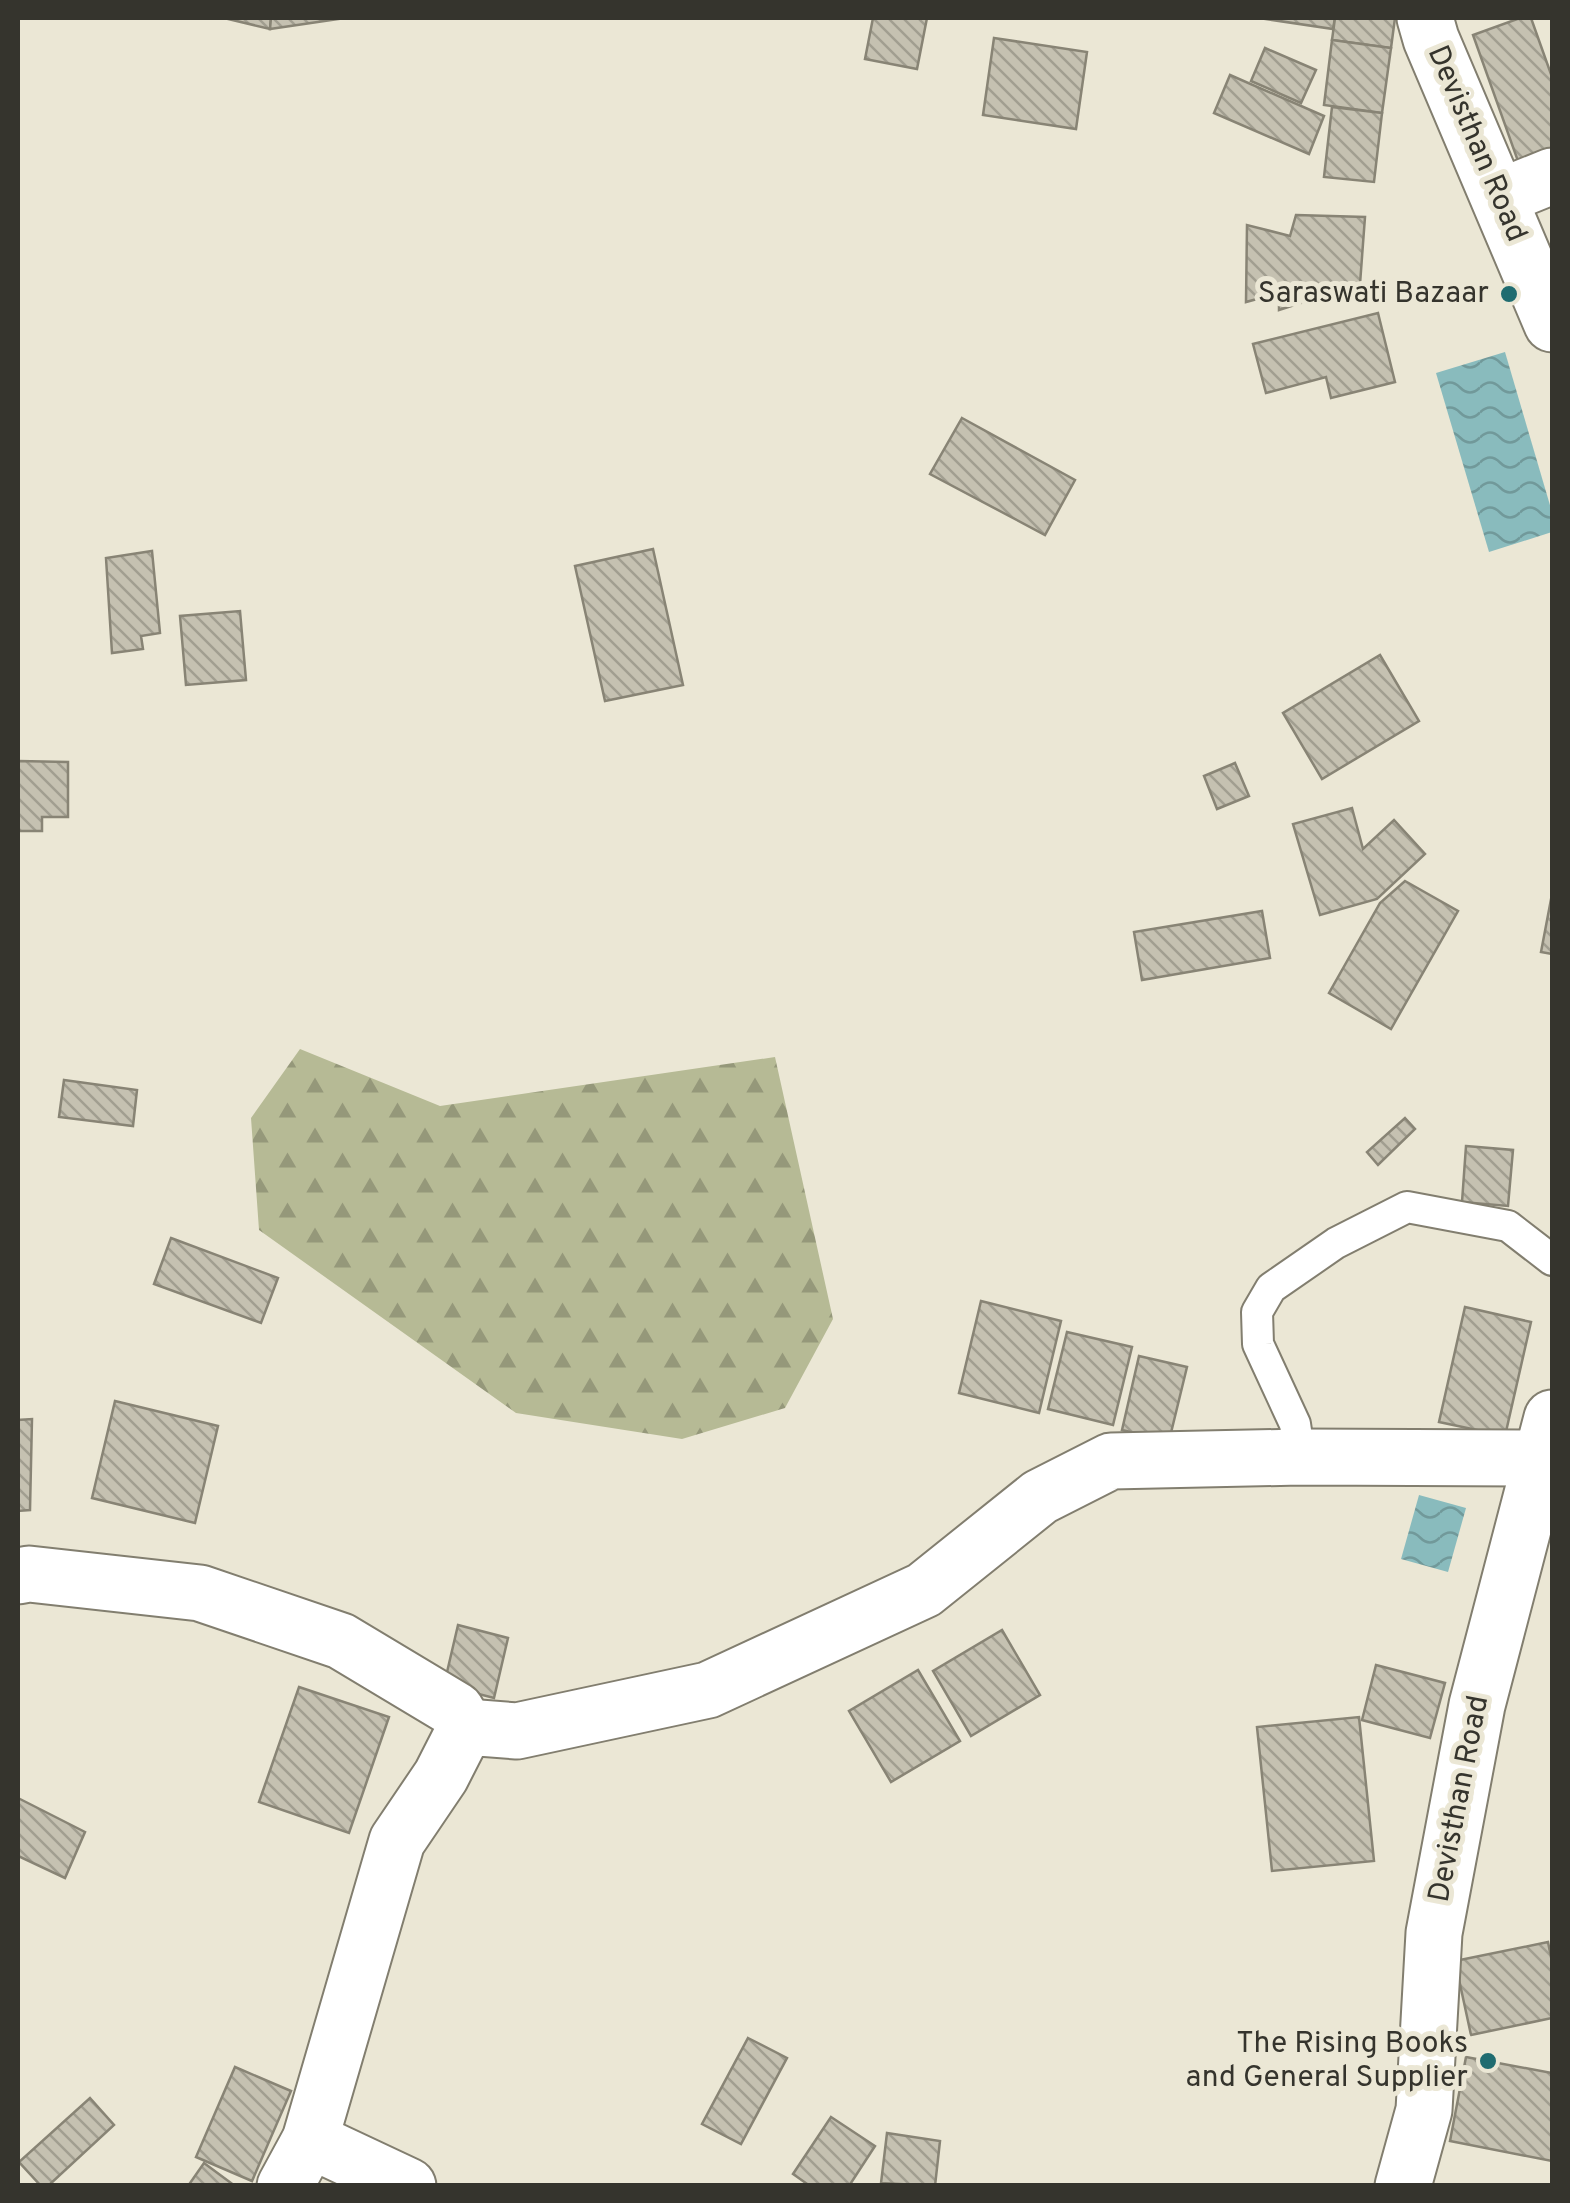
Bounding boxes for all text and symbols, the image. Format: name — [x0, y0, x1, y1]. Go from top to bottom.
street label: Devisthan Road — [1418, 40, 1534, 248]
place label: Saraswati Bazaar — [1258, 276, 1489, 313]
marker: Saraswati Bazaar — [1498, 283, 1520, 305]
street label: Devisthan Road — [1422, 1692, 1498, 1906]
place label: The Rising Books and General Supplier — [1186, 2026, 1468, 2097]
marker: The Rising Books and General Supplier — [1477, 2050, 1499, 2072]

